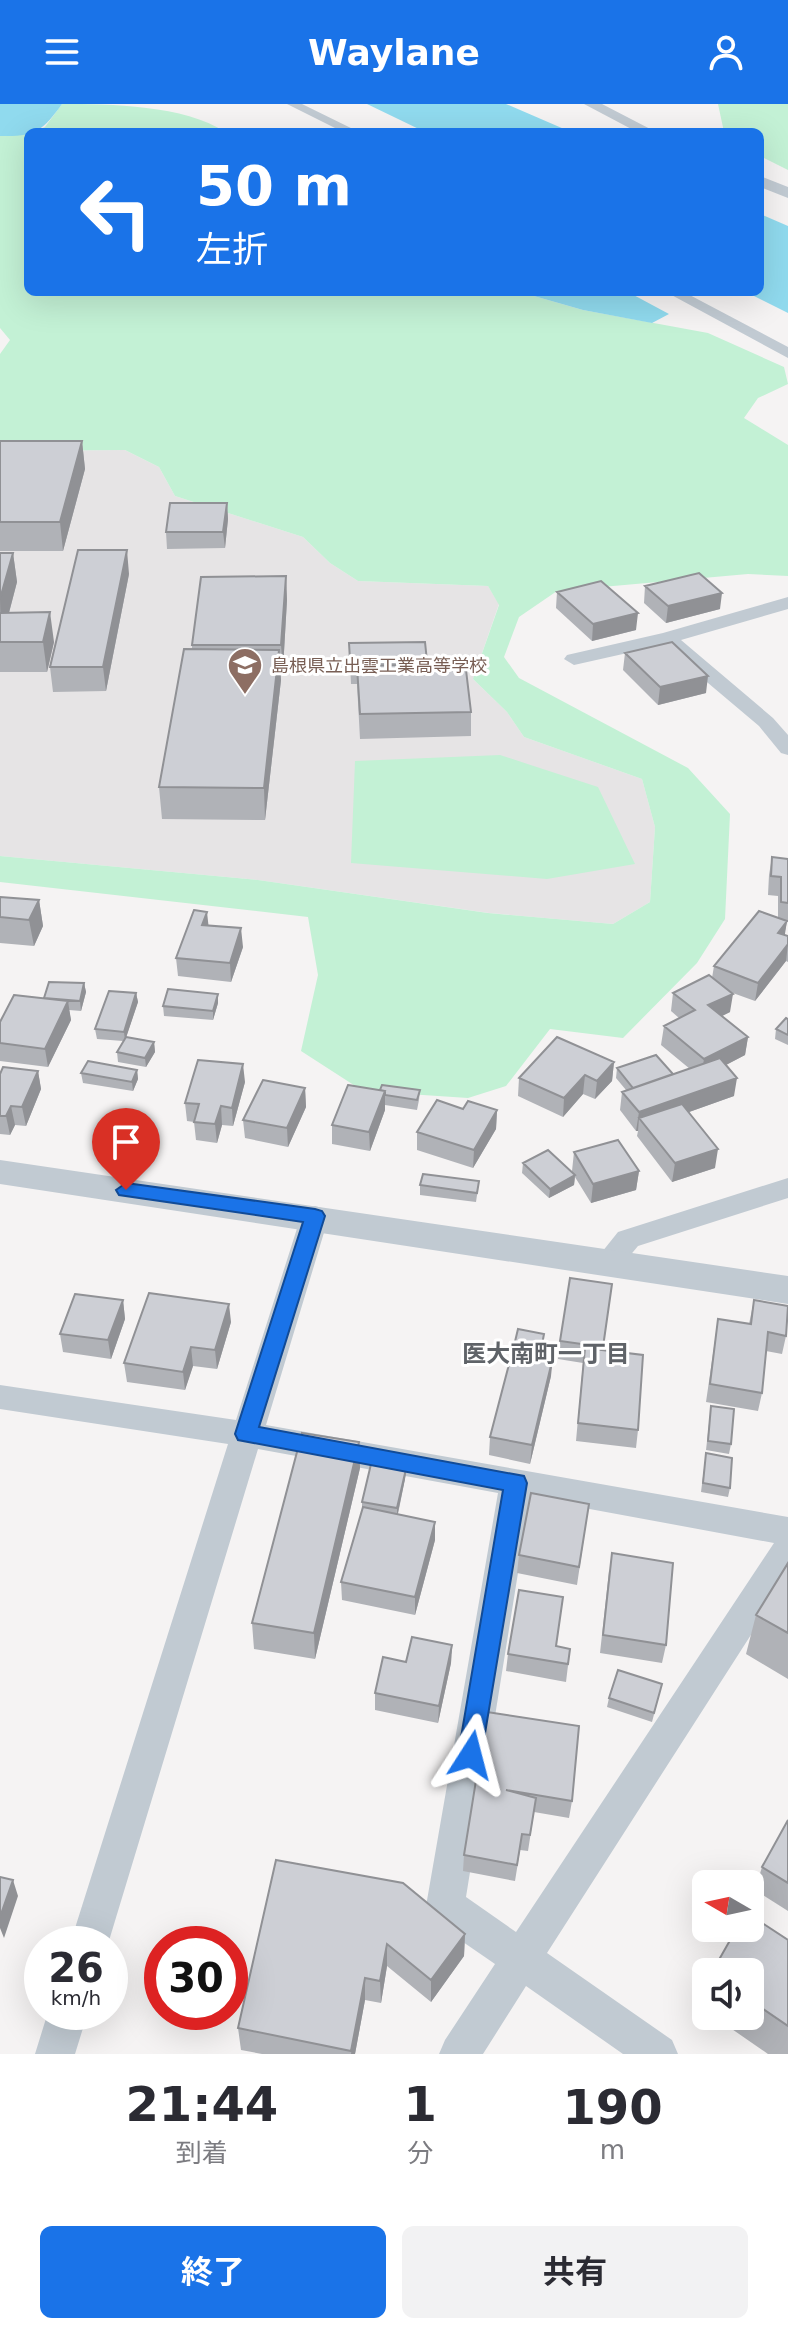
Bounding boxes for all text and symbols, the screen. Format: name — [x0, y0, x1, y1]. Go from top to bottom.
icon: menu — [40, 30, 84, 74]
icon: person — [704, 30, 748, 74]
text: Waylane — [308, 32, 480, 73]
text: 50 m — [196, 153, 352, 218]
icon: left — [64, 160, 168, 264]
text: 左折 — [196, 229, 268, 270]
school or university icon: 島根県立出雲工業高等学校 — [226, 646, 264, 696]
place label: 島根県立出雲工業高等学校 — [271, 655, 487, 676]
pin — [92, 1108, 160, 1190]
icon: arrive — [104, 1120, 148, 1164]
district label: 医大南町一丁目 — [462, 1340, 630, 1368]
position arrow — [429, 1713, 513, 1797]
north arrow — [692, 1870, 764, 1942]
map controls — [692, 1870, 764, 2030]
speed limit sign: 30 — [144, 1926, 248, 2030]
text: 26 — [48, 1945, 104, 1991]
button: sound — [692, 1958, 764, 2030]
text: km/h — [51, 1986, 101, 2010]
text: 21:44 — [125, 2076, 278, 2132]
text: 1 — [404, 2076, 437, 2132]
text: 190 — [562, 2079, 663, 2135]
text: m — [600, 2135, 625, 2165]
text: 到着 — [176, 2138, 228, 2168]
text: 分 — [407, 2138, 433, 2168]
button: 終了 — [40, 2226, 386, 2318]
button: 共有 — [402, 2226, 748, 2318]

